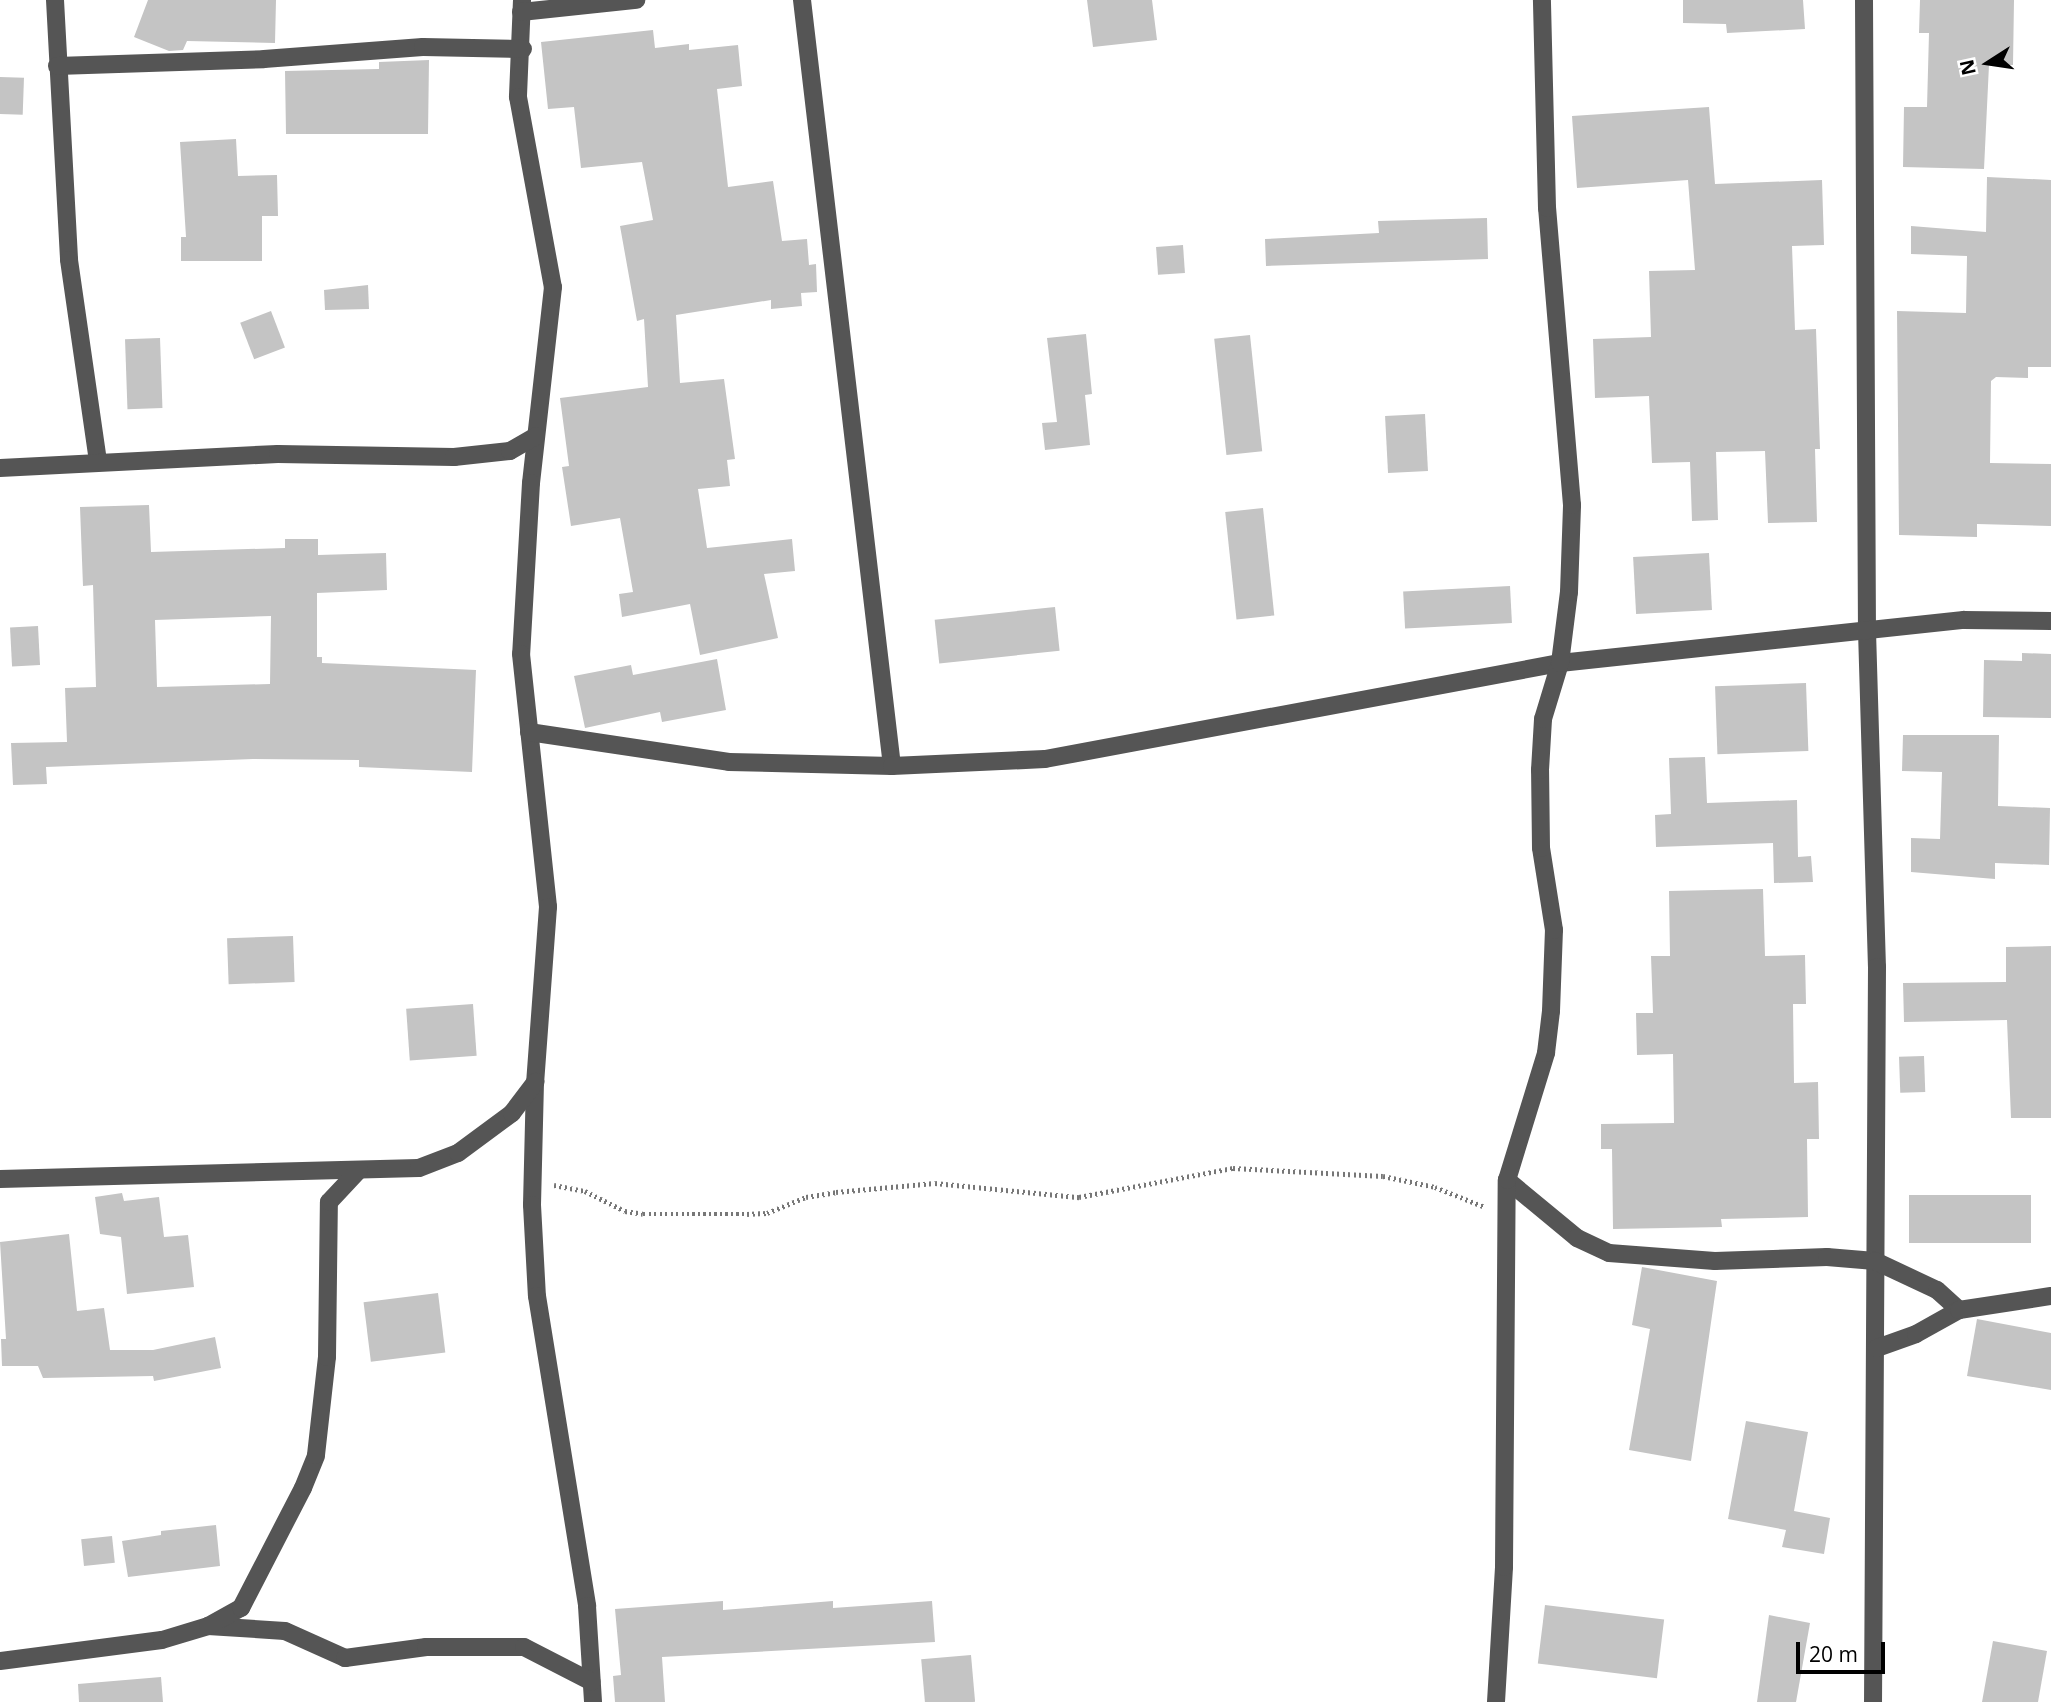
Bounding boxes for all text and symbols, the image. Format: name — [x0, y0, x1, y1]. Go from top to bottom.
north arrow — [1953, 28, 2023, 98]
text: N — [1953, 57, 1982, 78]
scale bar — [1799, 1628, 1888, 1672]
text: 20 m — [1809, 1640, 1858, 1668]

